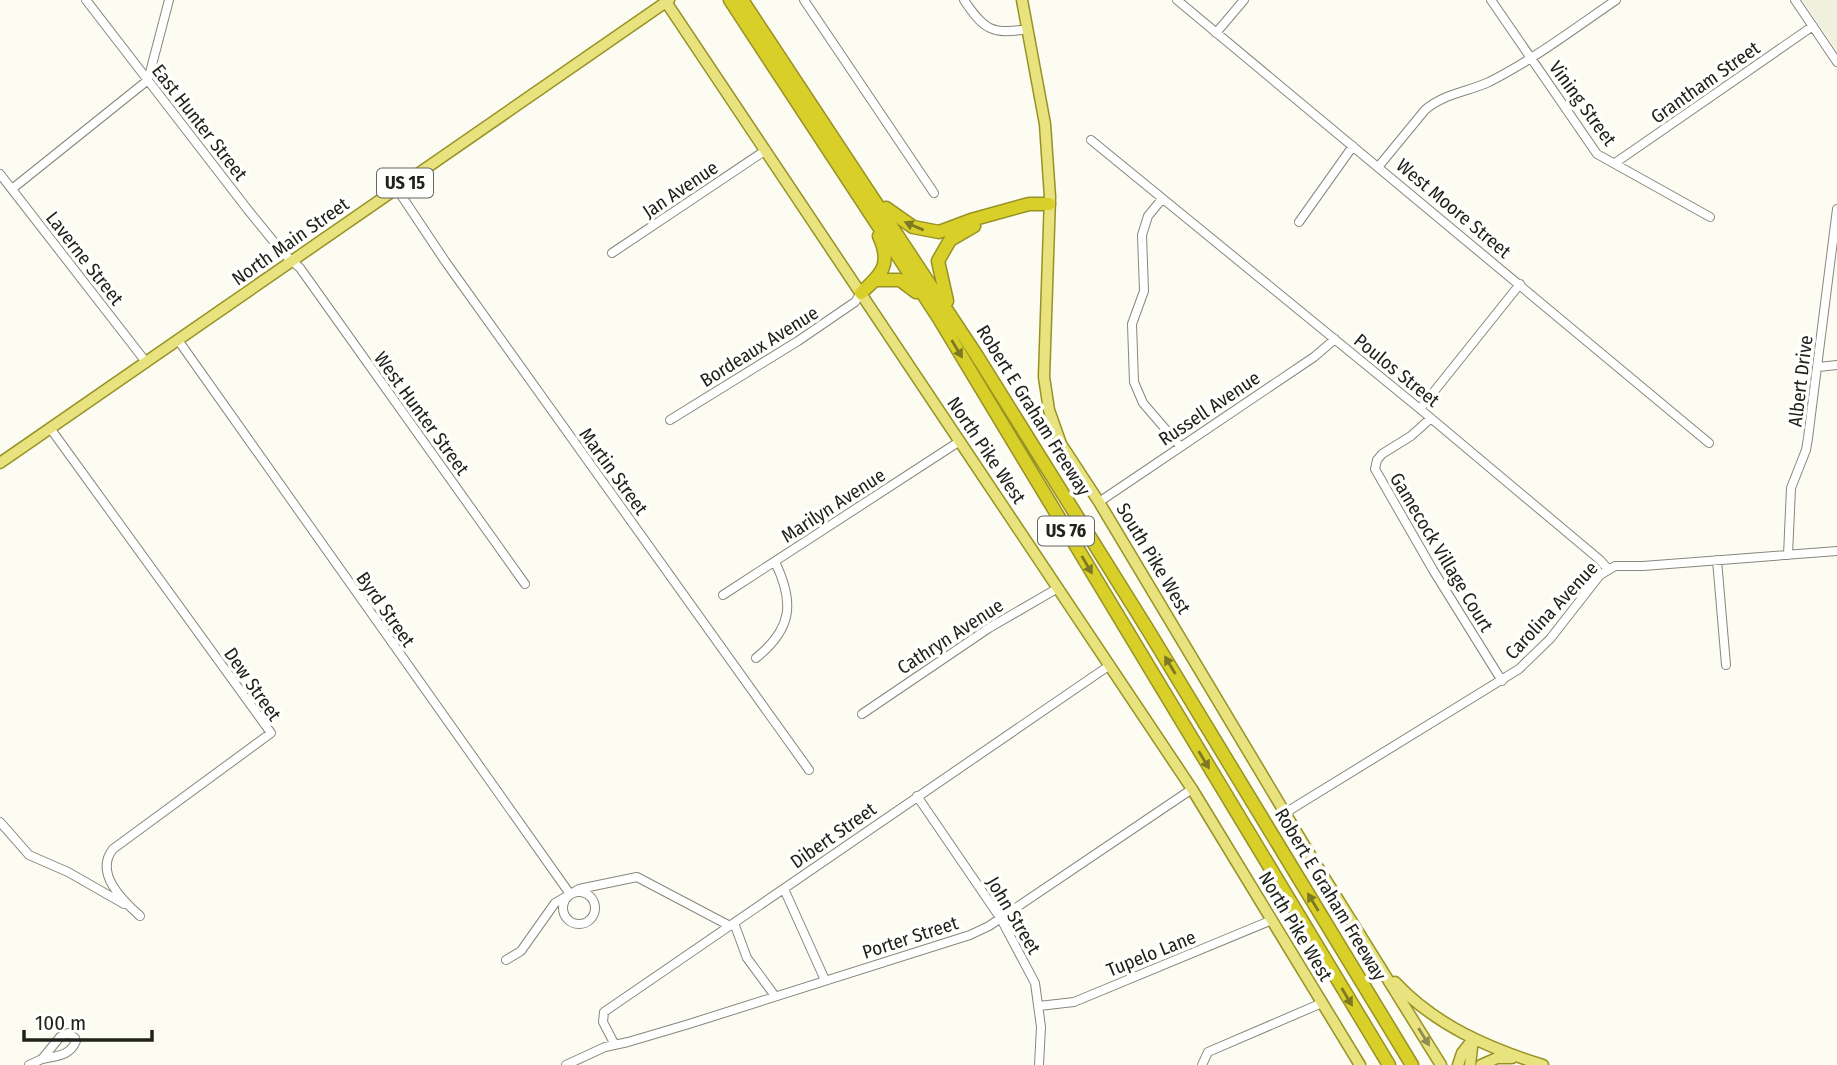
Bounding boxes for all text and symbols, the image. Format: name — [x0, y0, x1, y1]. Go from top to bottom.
street label: Grantham Street — [1646, 36, 1765, 128]
street label: Vining Street — [1544, 56, 1622, 151]
street label: East Hunter Street — [147, 60, 253, 186]
street label: West Moore Street — [1392, 154, 1516, 263]
street label: Jan Avenue — [638, 156, 722, 223]
road number: US 15 — [377, 168, 433, 198]
street label: North Main Street — [227, 192, 354, 290]
street label: Laverne Street — [41, 207, 129, 310]
one-way arrow — [903, 221, 924, 232]
street label: Bordeaux Avenue — [696, 301, 823, 392]
street label: Robert E Graham Freeway — [972, 321, 1096, 500]
street label: Poulos Street — [1349, 329, 1445, 412]
street label: Albert Drive — [1783, 334, 1818, 428]
one-way arrow — [951, 340, 963, 359]
street label: West Hunter Street — [369, 347, 475, 480]
street label: Russell Avenue — [1154, 366, 1264, 451]
street label: North Pike West — [942, 393, 1031, 509]
street label: Martin Street — [574, 423, 653, 520]
street label: Marilyn Avenue — [777, 463, 889, 548]
street label: Gamecock Village Court — [1385, 469, 1499, 637]
street label: South Pike West — [1112, 499, 1196, 618]
road number: US 76 — [1038, 516, 1094, 546]
one-way arrow — [1080, 556, 1093, 575]
street label: Carolina Avenue — [1500, 557, 1603, 664]
street label: Byrd Street — [351, 567, 420, 652]
street label: Cathryn Avenue — [893, 594, 1008, 679]
street label: Dew Street — [219, 643, 287, 726]
one-way arrow — [1163, 656, 1176, 675]
one-way arrow — [1198, 751, 1211, 770]
street label: Dibert Street — [786, 797, 881, 873]
street label: Robert E Graham Freeway — [1270, 804, 1391, 985]
street label: North Pike West — [1254, 867, 1338, 986]
street label: John Street — [981, 872, 1046, 959]
one-way arrow — [1307, 892, 1319, 911]
street label: Porter Street — [859, 911, 962, 964]
street label: Tupelo Lane — [1103, 925, 1199, 982]
one-way arrow — [1341, 987, 1354, 1006]
scale bar — [24, 998, 152, 1042]
text: 100 m — [35, 1010, 86, 1036]
one-way arrow — [1417, 1028, 1430, 1047]

